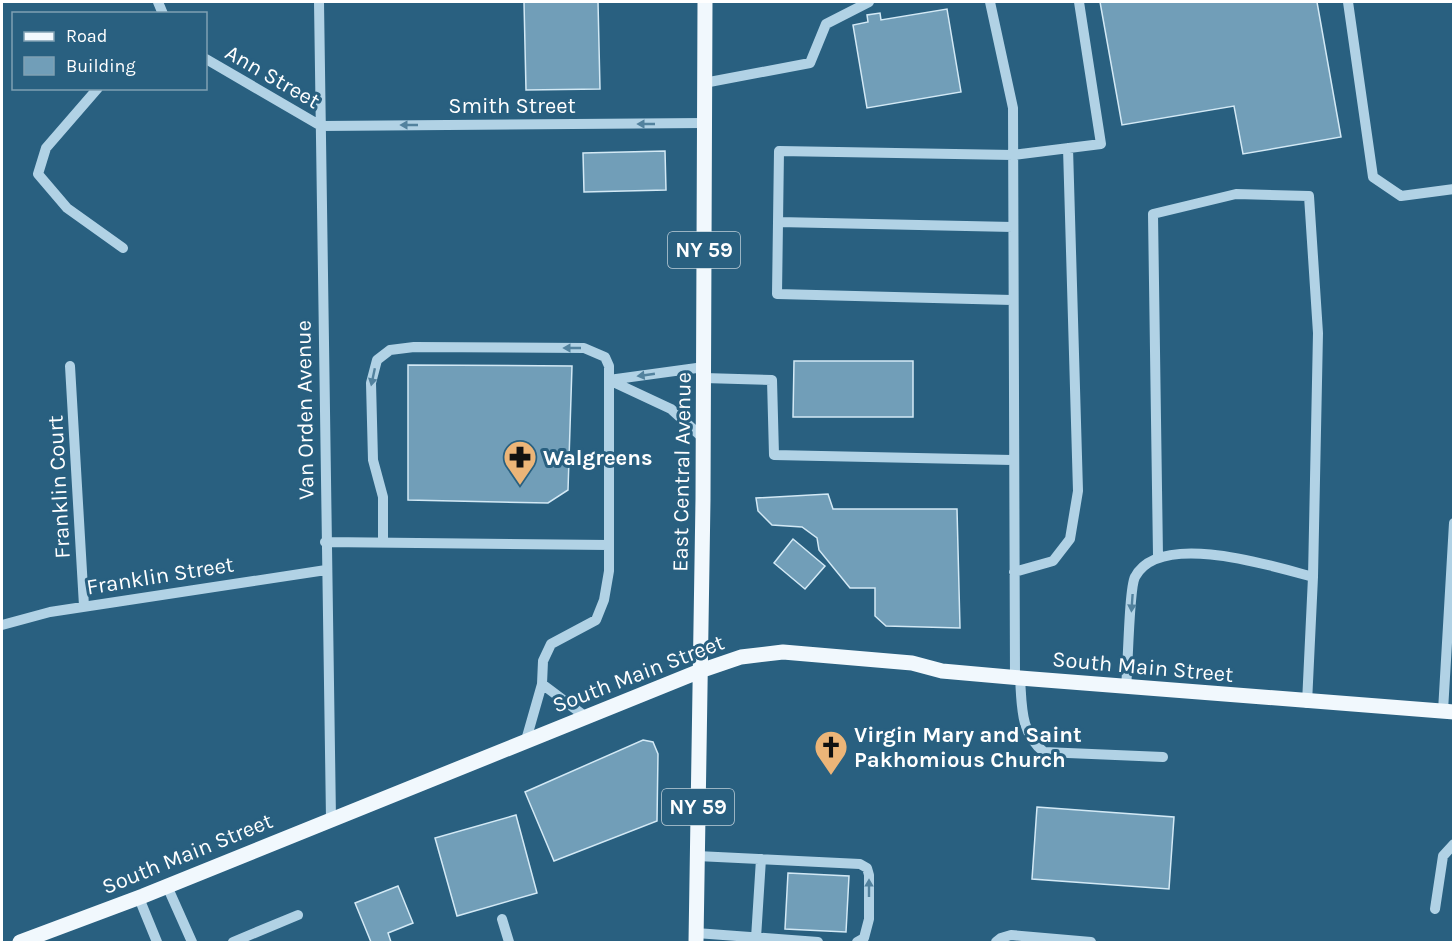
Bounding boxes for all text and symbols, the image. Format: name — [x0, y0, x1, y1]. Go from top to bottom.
legend — [12, 12, 207, 90]
text: Road — [66, 25, 107, 47]
street label: Ann Street — [221, 39, 324, 114]
text: Building — [66, 55, 136, 77]
street label: Smith Street — [448, 93, 576, 119]
one-way arrow — [636, 119, 655, 129]
one-way arrow — [399, 120, 418, 130]
road number: NY 59 — [668, 232, 740, 268]
street label: Van Orden Avenue — [290, 320, 320, 500]
one-way arrow — [563, 343, 582, 353]
one-way arrow — [368, 368, 378, 386]
one-way arrow — [637, 370, 656, 380]
street label: East Central Avenue — [667, 372, 697, 572]
street label: Franklin Court — [42, 415, 76, 559]
pharmacy icon: Walgreens — [502, 439, 538, 486]
place label: Walgreens — [543, 445, 653, 471]
street label: Franklin Street — [85, 552, 236, 600]
one-way arrow — [1127, 593, 1137, 612]
street label: South Main Street — [549, 629, 728, 719]
street label: South Main Street — [1051, 646, 1235, 688]
place label: Virgin Mary and Saint Pakhomious Church — [854, 722, 1082, 773]
church icon: Virgin Mary and Saint Pakhomious Church — [813, 729, 849, 776]
road number: NY 59 — [662, 789, 734, 825]
street label: South Main Street — [98, 808, 276, 900]
one-way arrow — [864, 879, 874, 898]

